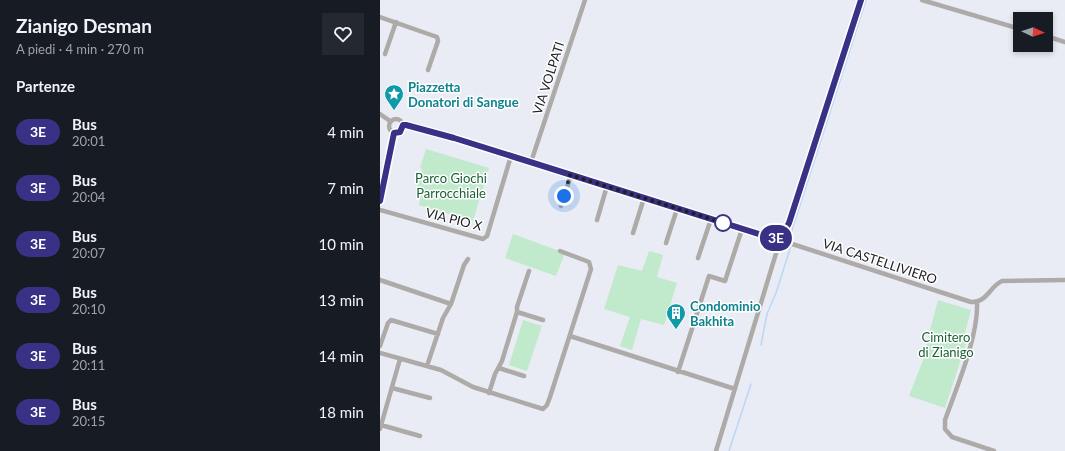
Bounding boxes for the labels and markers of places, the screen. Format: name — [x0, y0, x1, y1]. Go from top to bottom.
place label: Piazzetta Donatori di Sangue — [408, 79, 519, 110]
place icon: Piazzetta Donatori di Sangue — [383, 83, 405, 111]
unlabelled marker — [714, 214, 732, 232]
place label: Condominio Bakhita — [690, 298, 761, 329]
building icon: Condominio Bakhita — [665, 302, 687, 330]

